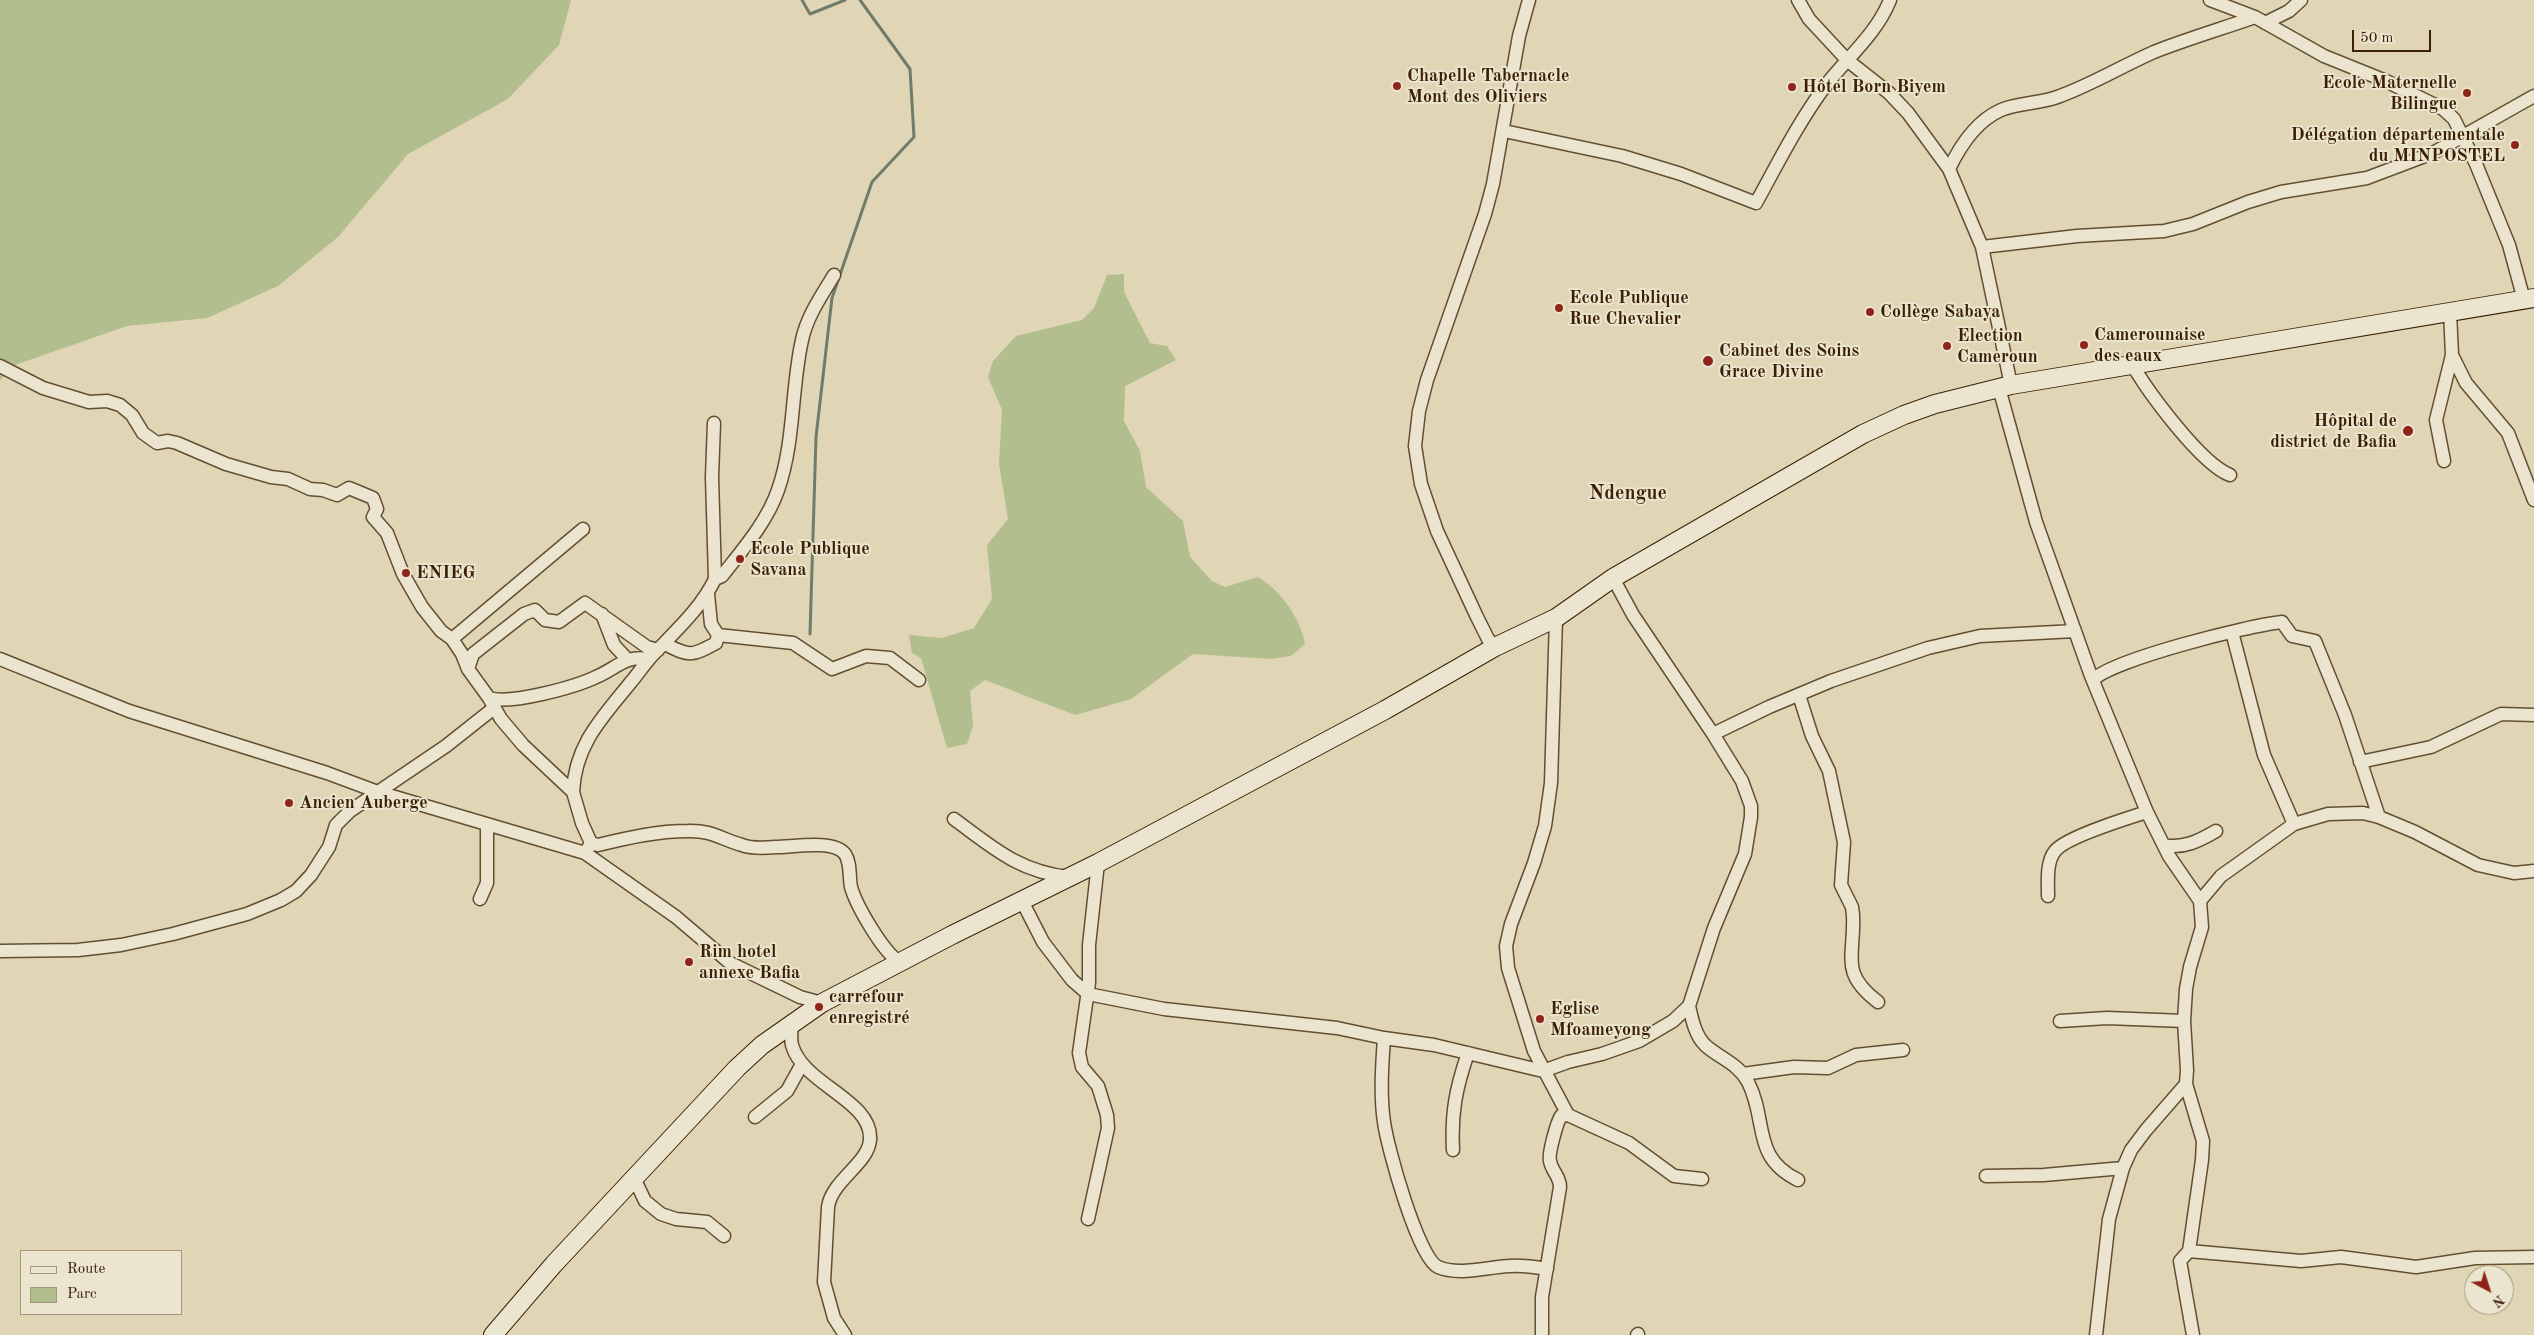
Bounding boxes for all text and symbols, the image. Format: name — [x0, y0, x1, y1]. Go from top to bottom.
scale bar — [2354, 20, 2433, 52]
text: 50 m — [2360, 31, 2394, 46]
place label: Chapelle Tabernacle Mont des Oliviers — [1407, 65, 1570, 108]
place label: Ecole Maternelle Bilingue — [2322, 72, 2457, 115]
place label: Hôtel Born Biyem — [1802, 76, 1946, 98]
marker: Chapelle Tabernacle Mont des Oliviers — [1391, 80, 1403, 92]
marker: Hôtel Born Biyem — [1786, 81, 1798, 93]
marker: Ecole Maternelle Bilingue — [2461, 87, 2473, 99]
place label: Délégation départementale du MINPOSTEL — [2291, 124, 2505, 166]
marker: Délégation départementale du MINPOSTEL — [2509, 139, 2521, 151]
place label: Ecole Publique Rue Chevalier — [1569, 287, 1689, 330]
place label: Collège Sabaya — [1880, 301, 2000, 323]
marker: Ecole Publique Rue Chevalier — [1553, 302, 1565, 314]
marker: Collège Sabaya — [1864, 306, 1876, 318]
place label: Camerounaise des eaux — [2094, 324, 2205, 366]
place label: Election Cameroun — [1957, 325, 2038, 368]
marker: Camerounaise des eaux — [2078, 339, 2090, 351]
place label: Cabinet des Soins Grace Divine — [1719, 340, 1859, 382]
marker: Election Cameroun — [1941, 340, 1953, 352]
marker: Cabinet des Soins Grace Divine — [1701, 354, 1715, 368]
place label: Hôpital de district de Bafia — [2270, 410, 2397, 452]
marker: Hôpital de district de Bafia — [2401, 424, 2415, 438]
district label: Ndengue — [1589, 482, 1667, 506]
place label: Ecole Publique Savana — [750, 538, 870, 580]
marker: Ecole Publique Savana — [734, 553, 746, 565]
place label: ENIEG — [416, 562, 475, 584]
marker: ENIEG — [400, 567, 412, 579]
place label: Ancien Auberge — [299, 792, 428, 814]
marker: Ancien Auberge — [283, 797, 295, 809]
place label: Rim hotel annexe Bafia — [699, 941, 800, 984]
marker: Rim hotel annexe Bafia — [683, 956, 695, 968]
place label: carrefour enregistré — [829, 986, 910, 1028]
place label: Eglise Mfoameyong — [1550, 998, 1651, 1040]
marker: carrefour enregistré — [813, 1001, 825, 1013]
marker: Eglise Mfoameyong — [1534, 1013, 1546, 1025]
legend — [20, 1250, 182, 1315]
text: Route — [67, 1262, 105, 1277]
north arrow — [2464, 1265, 2514, 1315]
text: Parc — [67, 1287, 97, 1302]
text: N — [2489, 1292, 2507, 1310]

